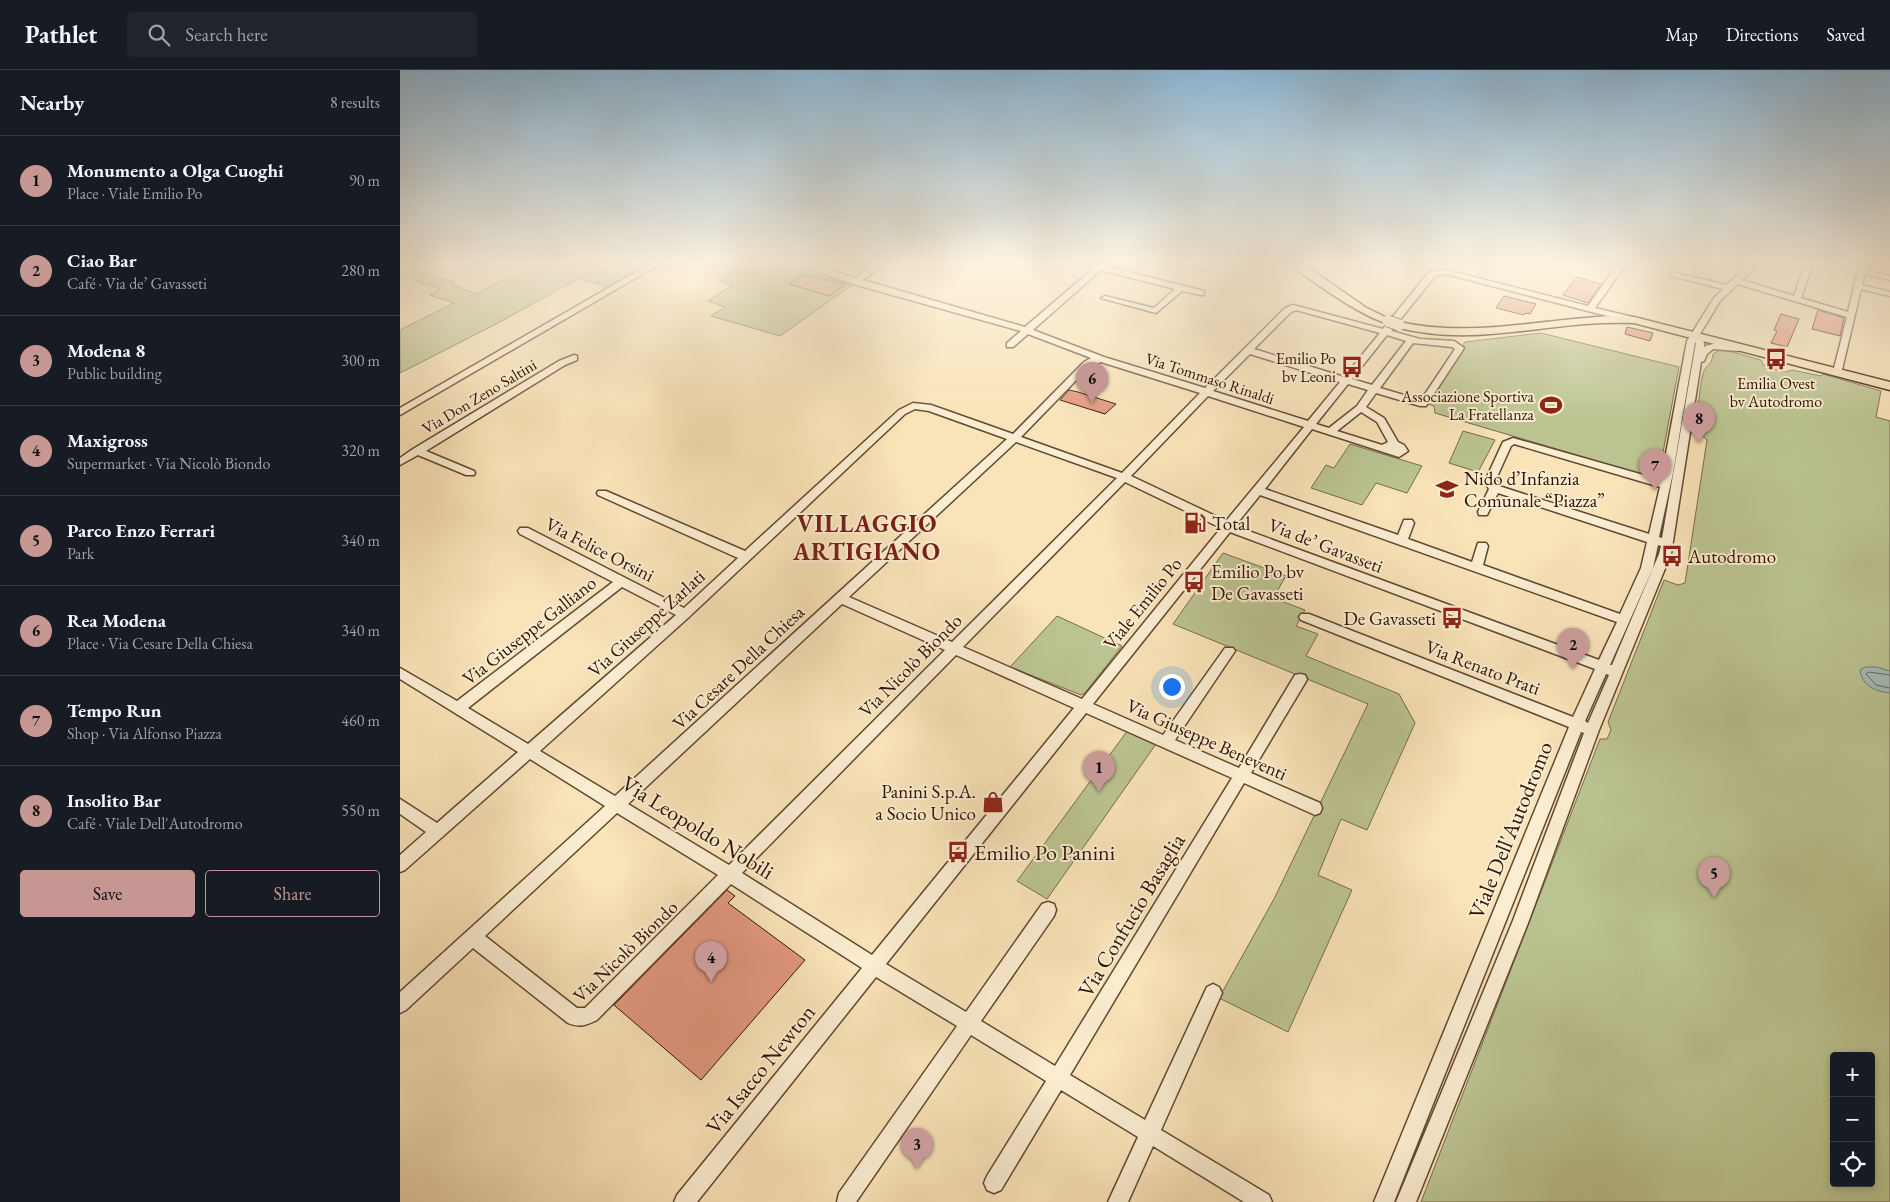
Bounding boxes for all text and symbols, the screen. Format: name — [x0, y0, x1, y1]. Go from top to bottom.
search box — [127, 12, 477, 57]
text: Pathlet — [25, 19, 97, 50]
icon: search — [145, 21, 173, 49]
text: Search here — [185, 22, 268, 47]
text: Map — [1666, 23, 1698, 46]
text: Directions — [1726, 23, 1798, 46]
text: Saved — [1826, 23, 1865, 46]
text: Nearby — [20, 89, 84, 116]
text: 8 results — [330, 92, 380, 113]
text: Monumento a Olga Cuoghi — [67, 158, 284, 183]
text: 1 — [32, 170, 40, 191]
text: 90 m — [349, 170, 380, 191]
text: Place · Viale Emilio Po — [67, 183, 202, 204]
text: Ciao Bar — [67, 248, 137, 273]
text: 2 — [32, 260, 40, 281]
text: 280 m — [341, 260, 380, 281]
text: Café · Via de’ Gavasseti — [67, 273, 207, 294]
text: Modena 8 — [67, 338, 145, 363]
bus stop icon: Emilia Ovest bv Autodromo — [1763, 346, 1789, 372]
street label: Via Tommaso Rinaldi — [1143, 348, 1277, 409]
place label: Emilio Po bv Leoni — [1276, 348, 1336, 387]
text: 3 — [32, 350, 40, 371]
text: 300 m — [341, 350, 380, 371]
street label: Via Don Zeno Saltini — [418, 354, 540, 439]
bus stop icon: Emilio Po bv Leoni — [1339, 354, 1365, 380]
pin: 6 — [1076, 362, 1108, 403]
text: Public building — [67, 363, 162, 384]
place label: Emilia Ovest bv Autodromo — [1730, 373, 1822, 412]
place label: Associazione Sportiva La Fratellanza — [1400, 386, 1535, 425]
sports icon: Associazione Sportiva La Fratellanza — [1538, 392, 1564, 418]
pin: 8 — [1683, 402, 1715, 443]
text: Maxigross — [67, 428, 148, 453]
text: 4 — [32, 440, 40, 461]
text: 320 m — [341, 440, 380, 461]
pin: 7 — [1639, 449, 1671, 490]
text: Supermarket · Via Nicolò Biondo — [67, 453, 270, 474]
place label: Nido d’Infanzia Comunale “Piazza” — [1464, 466, 1605, 513]
school or university icon: Nido d’Infanzia Comunale “Piazza” — [1434, 476, 1460, 502]
district label: VILLAGGIO ARTIGIANO — [792, 508, 941, 567]
fuel station icon: Total — [1182, 510, 1208, 536]
street label: Via Felice Orsini — [541, 511, 659, 588]
place label: Total — [1212, 511, 1251, 536]
street label: Via de’ Gavasseti — [1265, 512, 1387, 579]
text: Parco Enzo Ferrari — [67, 518, 215, 543]
text: 5 — [32, 530, 40, 551]
text: 340 m — [341, 530, 380, 551]
text: Park — [67, 543, 94, 564]
bus stop icon: Autodromo — [1659, 543, 1685, 569]
place label: Autodromo — [1687, 544, 1776, 569]
street label: Viale Emilio Po — [1097, 552, 1187, 655]
place label: Emilio Po bv De Gavasseti — [1211, 559, 1305, 606]
street label: Via Giuseppe Zarlati — [582, 564, 711, 683]
bus stop icon: Emilio Po bv De Gavasseti — [1181, 569, 1207, 595]
street label: Via Giuseppe Galliano — [457, 570, 601, 691]
street label: Via Cesare Della Chiesa — [667, 599, 810, 735]
bus stop icon: De Gavasseti — [1439, 605, 1465, 631]
place label: De Gavasseti — [1343, 606, 1436, 631]
text: Rea Modena — [67, 608, 166, 633]
street label: Via Nicolò Biondo — [853, 608, 968, 723]
text: 6 — [32, 620, 40, 641]
text: 340 m — [341, 620, 380, 641]
pin: 2 — [1557, 628, 1589, 669]
text: Place · Via Cesare Della Chiesa — [67, 633, 253, 654]
street label: Via Renato Prati — [1422, 634, 1544, 701]
your location — [1159, 674, 1185, 700]
street label: Via Giuseppe Beneventi — [1123, 693, 1291, 786]
text: Tempo Run — [67, 698, 162, 723]
text: 7 — [32, 710, 40, 731]
text: 460 m — [341, 710, 380, 731]
text: Shop · Via Alfonso Piazza — [67, 723, 222, 744]
street label: Viale Dell'Autodromo — [1462, 737, 1559, 923]
pin: 1 — [1083, 751, 1115, 792]
street label: Via Leopoldo Nobili — [616, 769, 779, 886]
place label: Panini S.p.A. a Socio Unico — [875, 779, 976, 826]
text: Insolito Bar — [67, 788, 161, 813]
shop icon: Panini S.p.A. a Socio Unico — [980, 789, 1006, 815]
text: 8 — [32, 800, 40, 821]
text: 550 m — [341, 800, 380, 821]
text: Café · Viale Dell'Autodromo — [67, 813, 243, 834]
street label: Via Confucio Basaglia — [1071, 828, 1192, 1002]
place label: Emilio Po Panini — [974, 838, 1115, 867]
bus stop icon: Emilio Po Panini — [945, 839, 971, 865]
pin: 5 — [1698, 857, 1730, 898]
button: Save — [20, 870, 195, 917]
button: Share — [205, 870, 380, 917]
street label: Via Nicolò Biondo — [568, 895, 683, 1008]
pin: 4 — [695, 941, 727, 982]
street label: Via Isacco Newton — [699, 998, 822, 1140]
map controls — [1830, 1052, 1875, 1187]
button: + — [1830, 1052, 1875, 1097]
button: − — [1830, 1097, 1875, 1142]
pin: 3 — [901, 1128, 933, 1169]
button: locate — [1830, 1142, 1875, 1187]

